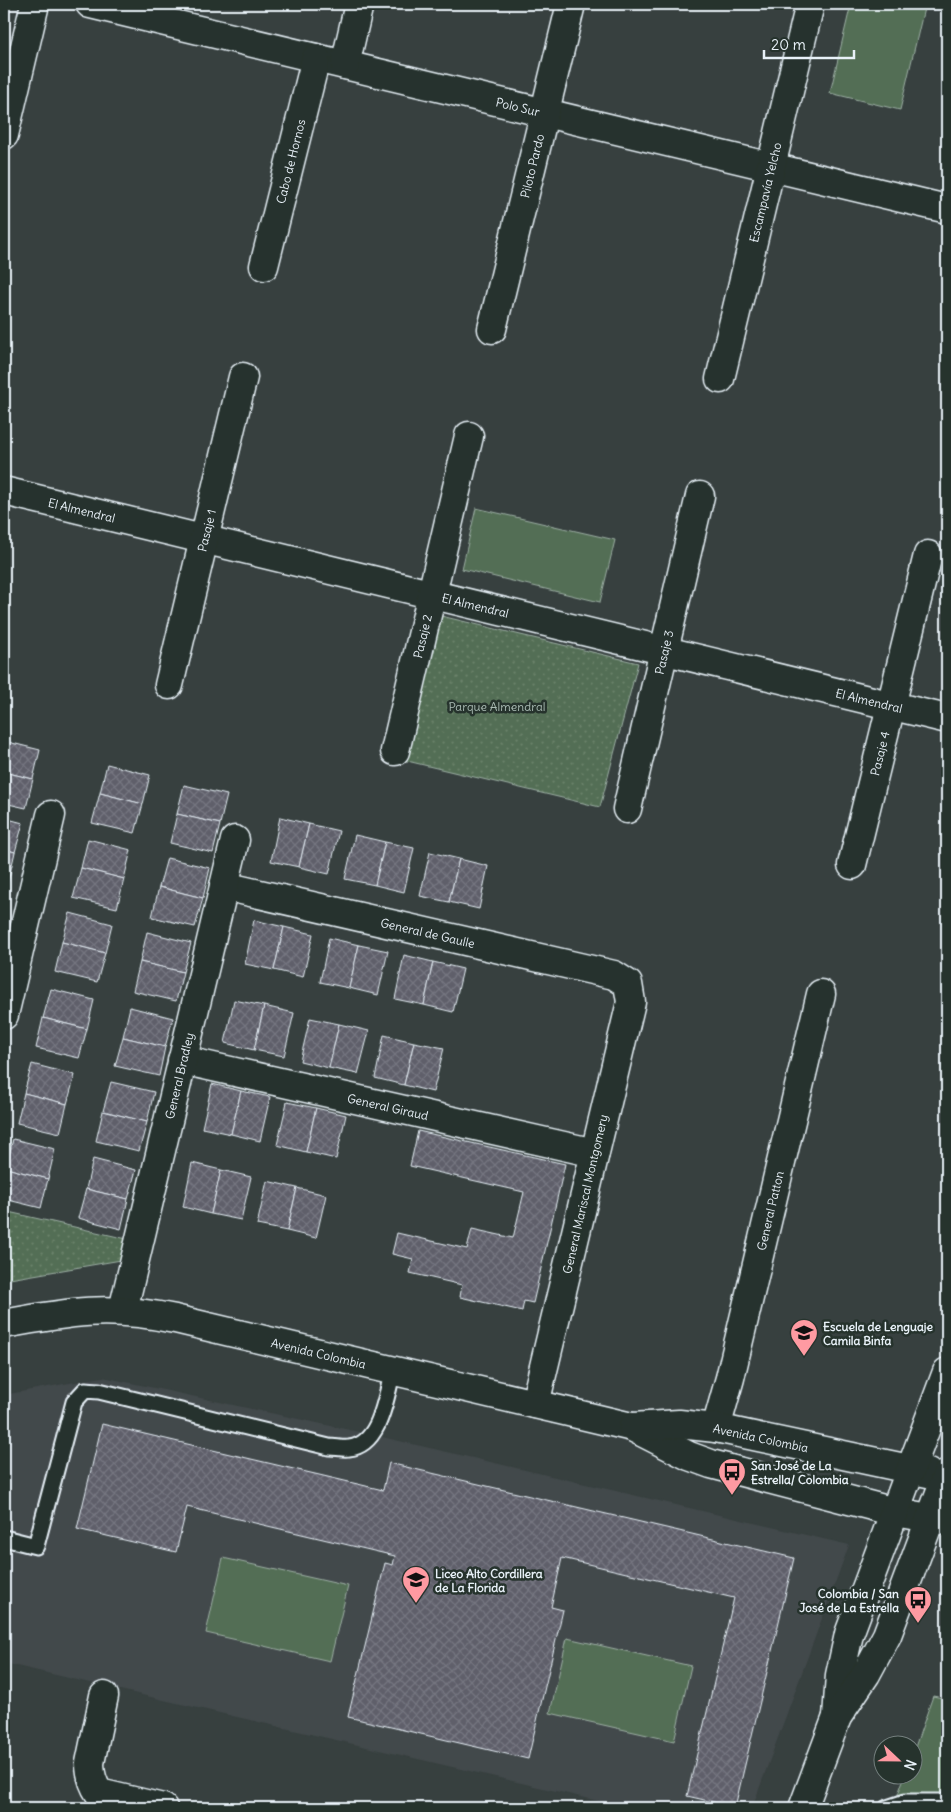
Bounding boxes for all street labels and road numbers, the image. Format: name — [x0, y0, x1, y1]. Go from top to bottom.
street label: Polo Sur — [494, 94, 541, 119]
street label: Cabo de Hornos — [272, 117, 308, 205]
street label: Piloto Pardo — [517, 132, 547, 199]
street label: Escampavía Yelcho — [746, 140, 784, 244]
street label: El Almendral — [47, 494, 117, 525]
street label: Pasaje 1 — [194, 508, 218, 553]
street label: El Almendral — [440, 590, 510, 620]
street label: Pasaje 2 — [410, 612, 434, 660]
street label: Pasaje 3 — [651, 628, 676, 676]
street label: El Almendral — [834, 685, 904, 715]
street label: Pasaje 4 — [867, 730, 892, 777]
street label: General de Gaulle — [379, 914, 476, 951]
street label: General Bradley — [161, 1031, 196, 1120]
street label: General Giraud — [346, 1090, 430, 1123]
street label: General Mariscal Montgomery — [559, 1113, 611, 1275]
street label: General Patton — [753, 1169, 786, 1252]
street label: Avenida Colombia — [270, 1334, 368, 1371]
street label: Avenida Colombia — [712, 1420, 810, 1455]

